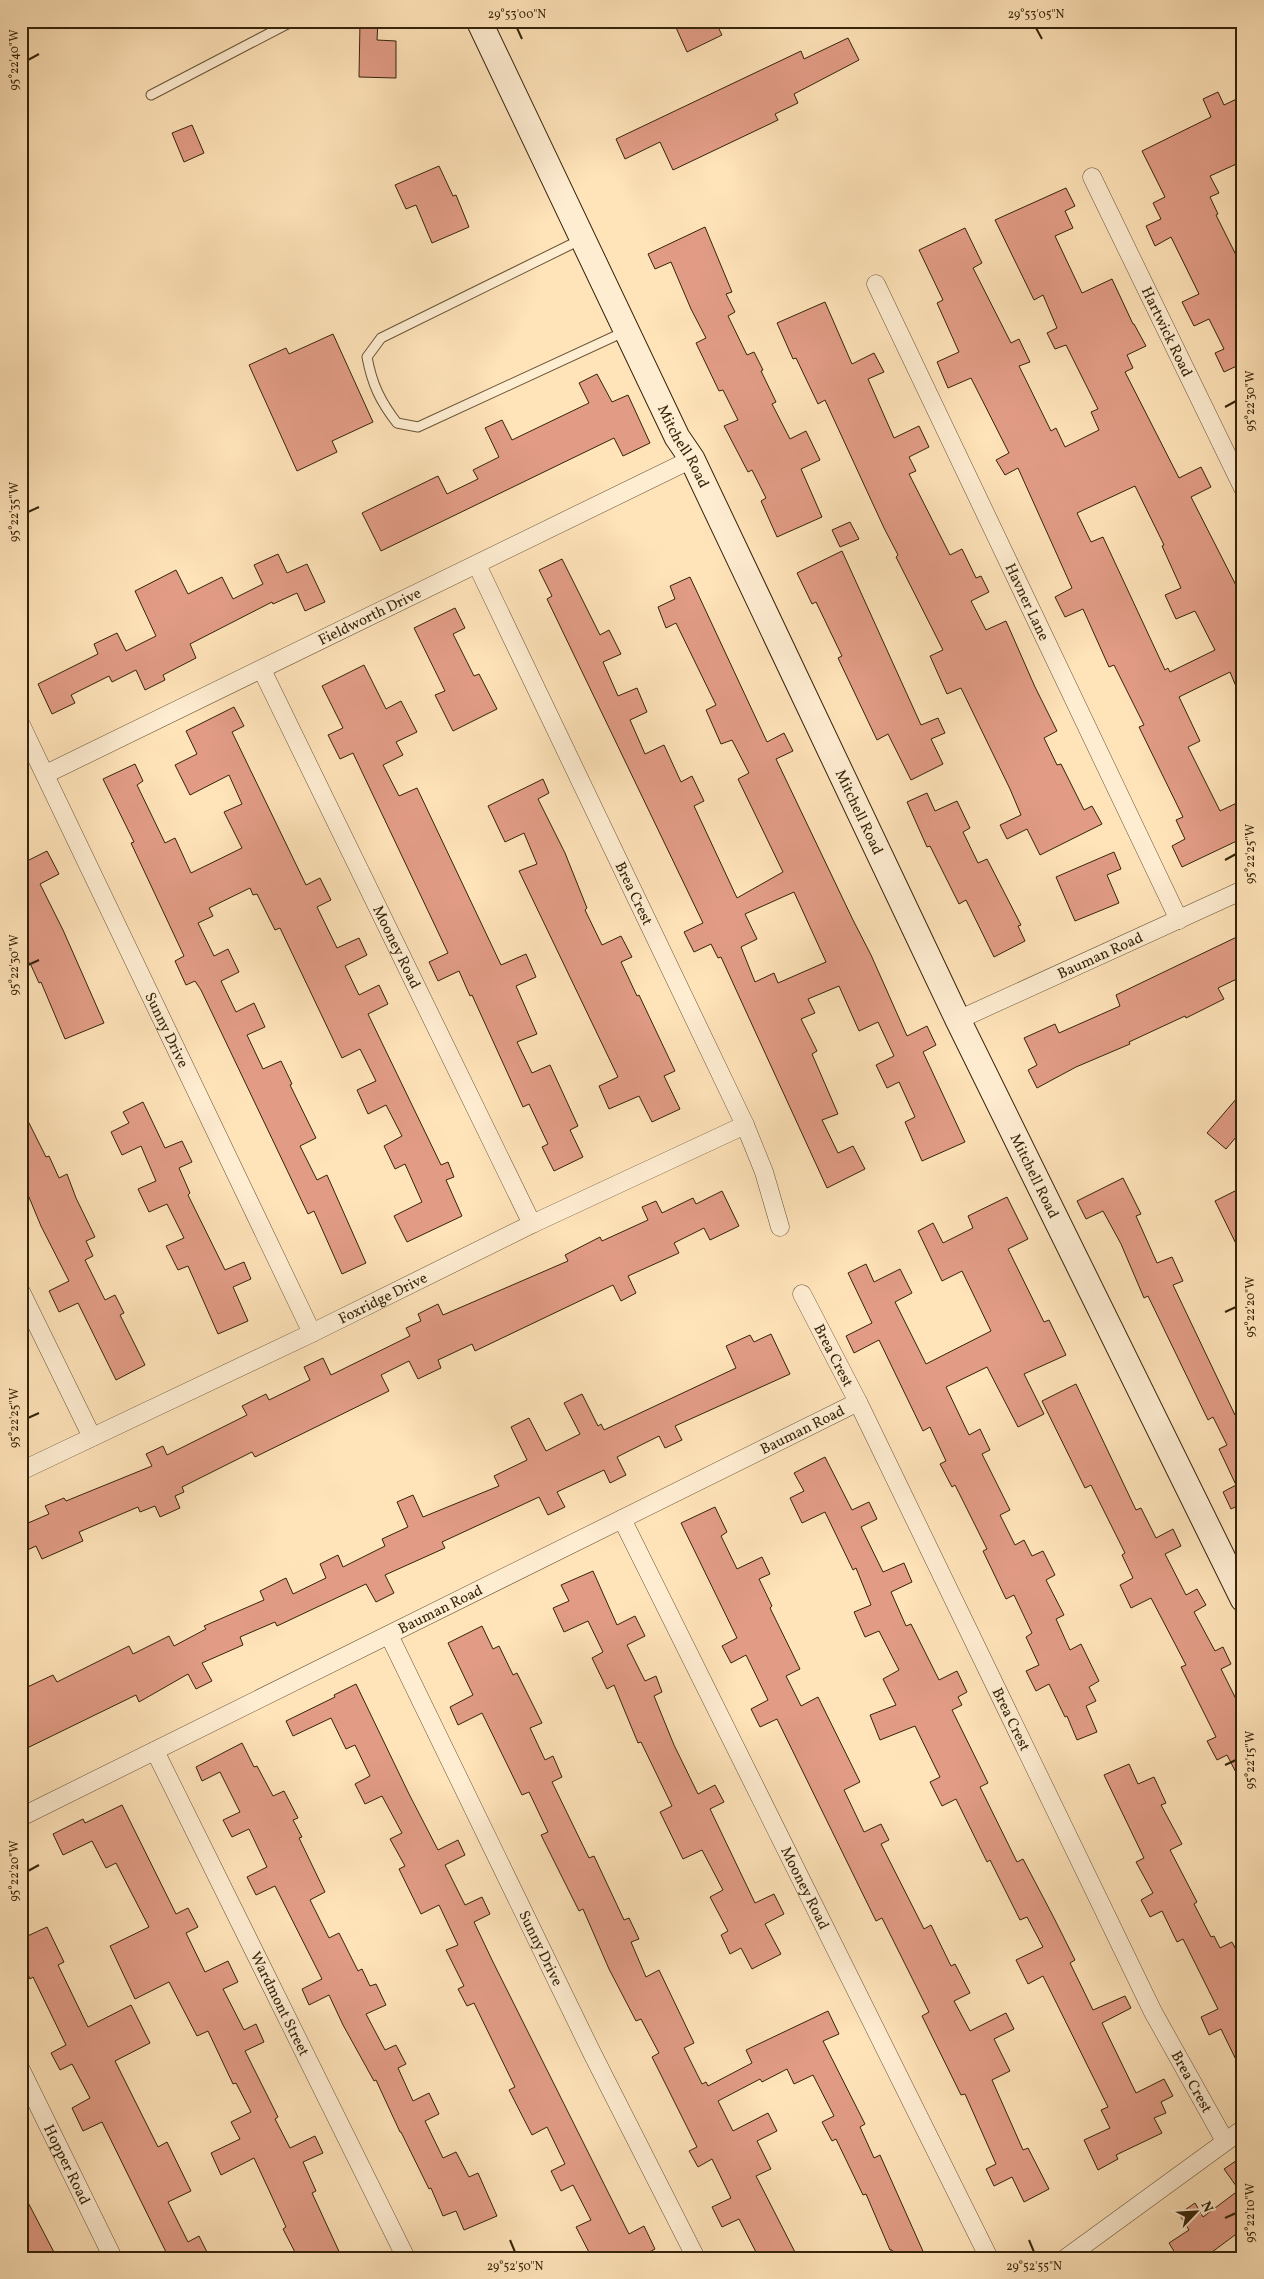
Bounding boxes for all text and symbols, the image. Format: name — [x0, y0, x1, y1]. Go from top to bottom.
text: 29°53'00"N — [488, 7, 546, 23]
text: 29°53'05"N — [1008, 7, 1064, 23]
text: 95°22'40"W — [7, 30, 23, 90]
street label: Hartwick Road — [1135, 284, 1197, 381]
text: 95°22'30"W — [1243, 371, 1259, 431]
street label: Mitchell Road — [651, 402, 713, 492]
text: 95°22'35"W — [7, 482, 23, 542]
street label: Havner Lane — [999, 560, 1054, 645]
street label: Fieldworth Drive — [315, 584, 425, 652]
street label: Mitchell Road — [829, 767, 887, 859]
text: 95°22'25"W — [1243, 824, 1259, 884]
street label: Brea Crest — [609, 859, 657, 929]
street label: Mooney Road — [366, 902, 425, 993]
street label: Bauman Road — [1054, 928, 1147, 985]
text: 95°22'30"W — [7, 935, 23, 995]
street label: Sunny Drive — [139, 989, 193, 1072]
street label: Mitchell Road — [1004, 1131, 1063, 1222]
street label: Foxridge Drive — [335, 1268, 431, 1330]
text: 95°22'20"W — [1243, 1276, 1259, 1338]
street label: Brea Crest — [807, 1321, 857, 1391]
text: 95°22'25"W — [7, 1388, 23, 1448]
street label: Bauman Road — [757, 1401, 849, 1461]
street label: Bauman Road — [395, 1581, 487, 1640]
street label: Brea Crest — [986, 1685, 1034, 1755]
text: 95°22'15"W — [1243, 1731, 1259, 1789]
text: 95°22'20"W — [7, 1840, 23, 1902]
street label: Mooney Road — [774, 1844, 833, 1934]
street label: Sunny Drive — [512, 1907, 567, 1990]
street label: Wardmont Street — [244, 1949, 313, 2060]
street label: Brea Crest — [1165, 2047, 1216, 2117]
street label: Hopper Road — [37, 2121, 94, 2209]
text: 95°22'10"W — [1243, 2183, 1259, 2243]
north arrow — [1172, 2186, 1222, 2236]
text: N — [1196, 2199, 1217, 2216]
text: 29°52'50"N — [487, 2259, 543, 2275]
text: 29°52'55"N — [1006, 2259, 1062, 2275]

